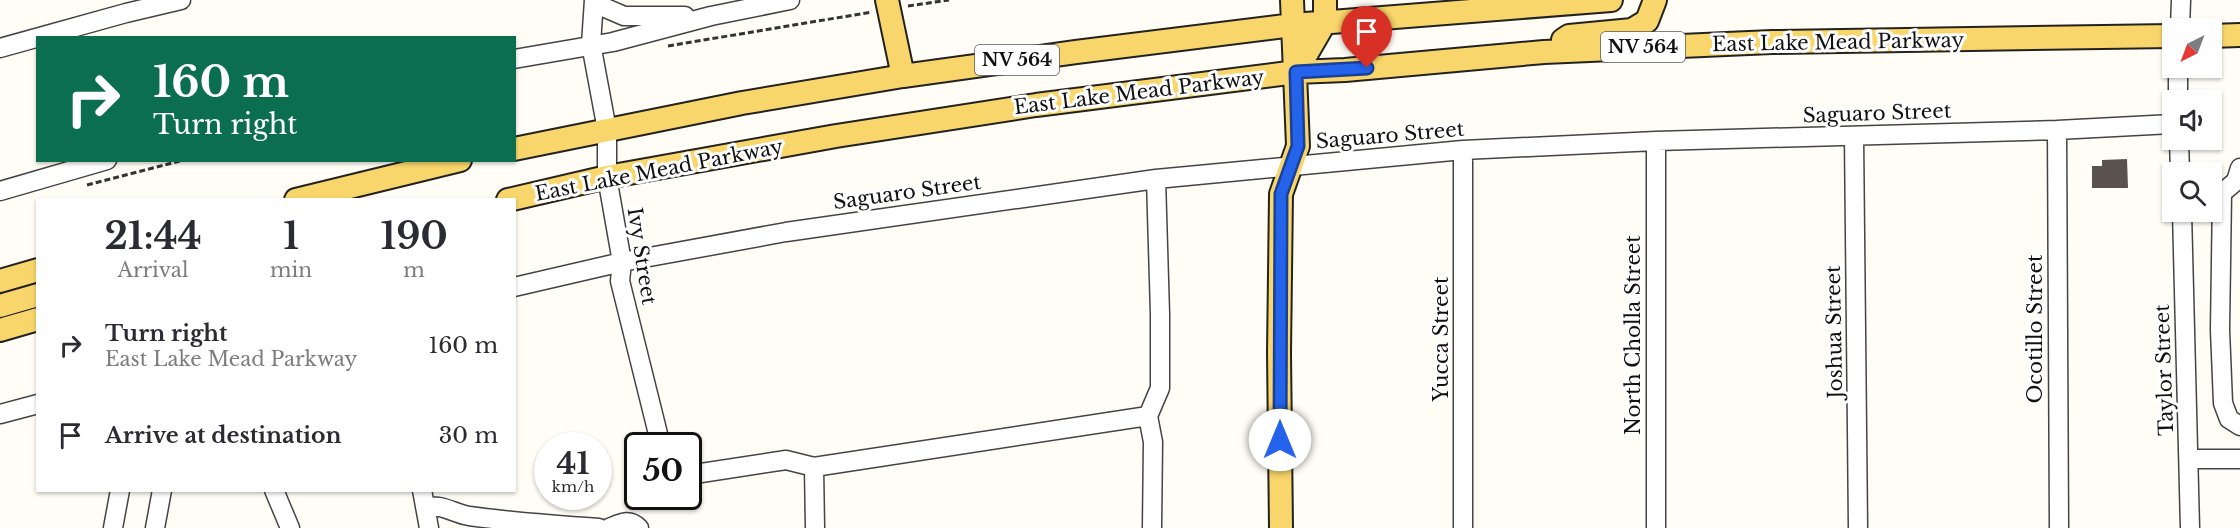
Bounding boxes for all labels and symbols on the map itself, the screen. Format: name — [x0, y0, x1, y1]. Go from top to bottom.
pin — [1341, 6, 1392, 68]
north arrow — [2162, 18, 2222, 78]
street label: East Lake Mead Parkway — [1712, 28, 1964, 56]
road number: NV 564 — [1601, 32, 1685, 62]
road number: NV 564 — [975, 45, 1059, 75]
street label: East Lake Mead Parkway — [1012, 65, 1266, 119]
street label: Saguaro Street — [1802, 98, 1952, 128]
street label: Saguaro Street — [1315, 117, 1466, 153]
street label: East Lake Mead Parkway — [533, 134, 785, 206]
street label: Saguaro Street — [832, 170, 983, 214]
street label: Ivy Street — [622, 206, 662, 307]
street label: North Cholla Street — [1621, 235, 1645, 435]
street label: Ocotillo Street — [2023, 254, 2047, 404]
street label: Joshua Street — [1821, 265, 1847, 402]
street label: Yucca Street — [1429, 276, 1453, 403]
street label: Taylor Street — [2150, 303, 2178, 436]
position arrow — [1248, 408, 1312, 472]
speed limit sign: 50 — [624, 432, 702, 510]

